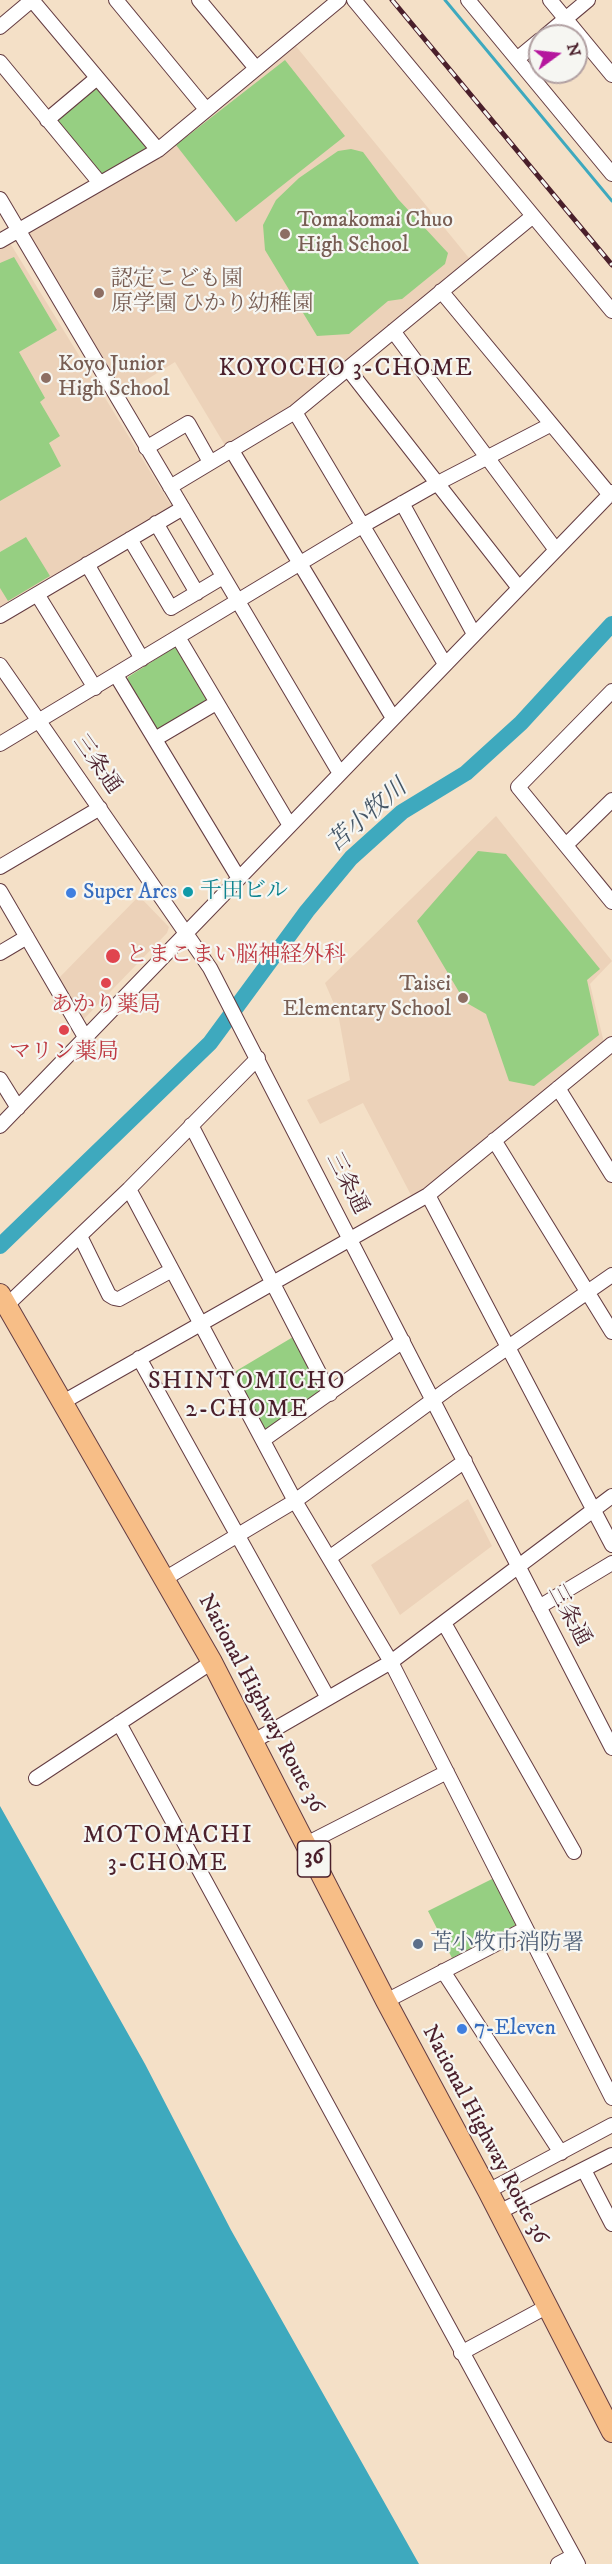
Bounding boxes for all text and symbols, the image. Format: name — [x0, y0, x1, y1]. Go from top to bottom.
north arrow — [528, 24, 588, 84]
text: N — [562, 41, 585, 59]
place label: Tomakomai Chuo High School — [297, 208, 453, 260]
marker: Tomakomai Chuo High School — [278, 227, 292, 241]
place label: 認定こども園 原学園 ひかり幼稚園 — [111, 267, 314, 318]
marker: 認定こども園 原学園 ひかり幼稚園 — [92, 286, 106, 300]
place label: Koyo Junior High School — [58, 352, 170, 404]
district label: KOYOCHO 3-CHOME — [218, 356, 474, 384]
marker: Koyo Junior High School — [39, 371, 53, 385]
street label: 三条通 — [66, 730, 126, 800]
water label: 苫小牧川 — [322, 775, 414, 859]
place label: 千田ビル — [200, 879, 288, 905]
place label: Super Arcs — [83, 880, 177, 906]
marker: 千田ビル — [181, 885, 195, 899]
marker: Super Arcs — [64, 886, 78, 900]
place label: とまこまい脳神経外科 — [126, 943, 346, 969]
marker: とまこまい脳神経外科 — [104, 947, 122, 965]
place label: Taisei Elementary School — [283, 972, 451, 1023]
marker: あかり薬局 — [99, 976, 113, 990]
marker: Taisei Elementary School — [456, 991, 470, 1005]
place label: あかり薬局 — [51, 993, 161, 1019]
marker: マリン薬局 — [57, 1023, 71, 1037]
place label: マリン薬局 — [9, 1040, 119, 1066]
street label: 三条通 — [319, 1149, 373, 1219]
district label: SHINTOMICHO 2-CHOME — [148, 1369, 346, 1425]
street label: 三条通 — [541, 1581, 595, 1651]
street label: National Highway Route 36 — [191, 1590, 329, 1818]
district label: MOTOMACHI 3-CHOME — [83, 1823, 253, 1879]
road number: 36 — [298, 1841, 330, 1877]
place label: 苫小牧市消防署 — [430, 1931, 584, 1957]
marker: 苫小牧市消防署 — [411, 1937, 425, 1951]
place label: 7-Eleven — [474, 2016, 556, 2042]
street label: National Highway Route 36 — [415, 2021, 553, 2249]
marker: 7-Eleven — [455, 2022, 469, 2036]

